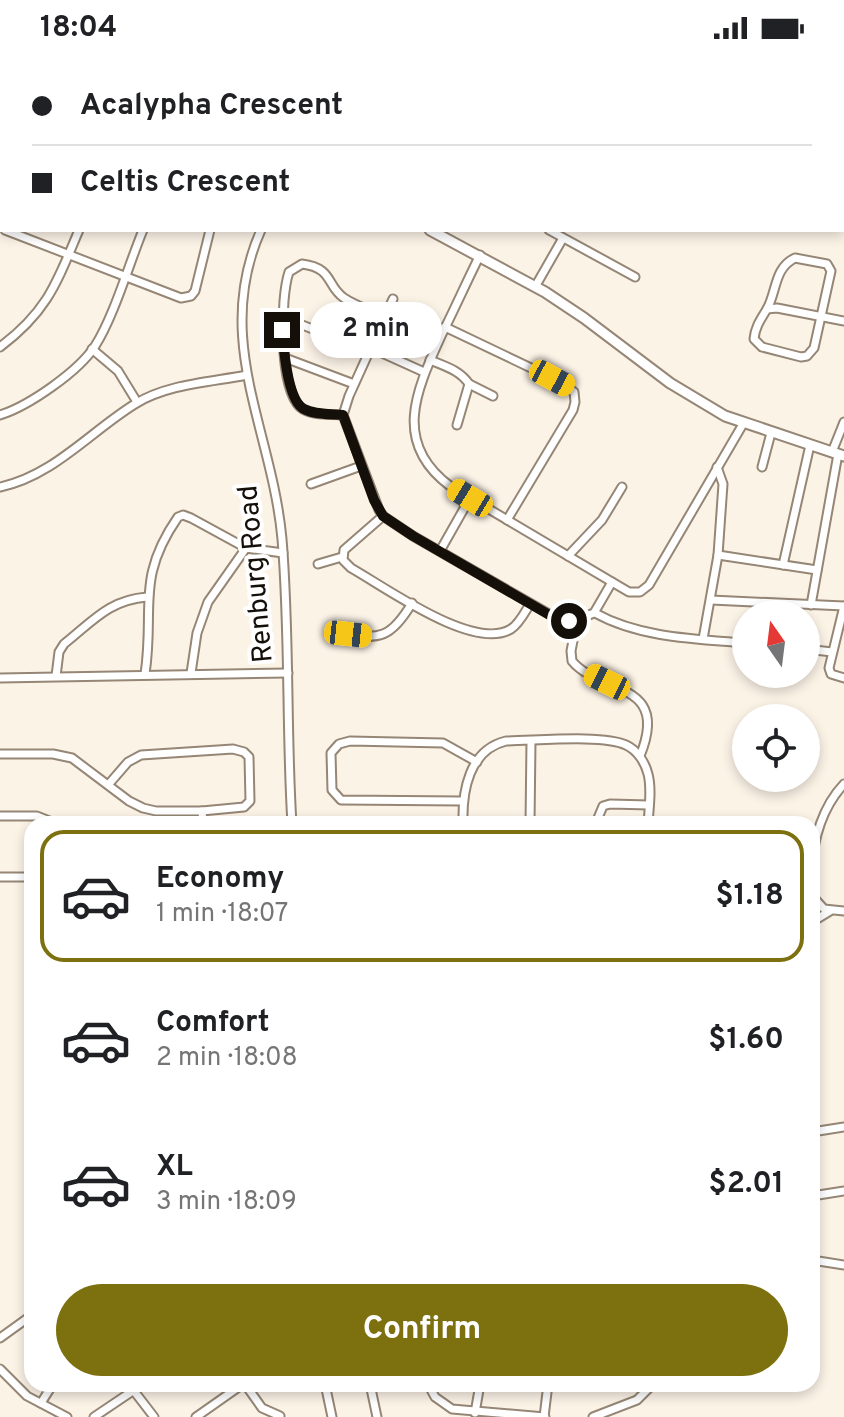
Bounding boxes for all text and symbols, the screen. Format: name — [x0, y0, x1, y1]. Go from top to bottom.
text: 18:04 — [40, 10, 117, 47]
text: Acalypha Crescent — [80, 88, 343, 125]
text: Celtis Crescent — [80, 165, 290, 202]
callout: 2 min — [310, 302, 442, 358]
route end — [264, 312, 300, 348]
text: 2 min — [342, 313, 410, 346]
car — [525, 356, 579, 400]
car — [443, 475, 497, 521]
street label: Renburg Road — [231, 484, 283, 664]
north arrow — [732, 600, 820, 688]
map controls — [732, 600, 820, 792]
route start — [551, 603, 587, 639]
car — [323, 620, 373, 648]
car — [580, 661, 634, 703]
button: locate — [732, 704, 820, 792]
icon: car — [60, 860, 132, 932]
text: Economy — [156, 861, 284, 898]
text: $1.18 — [716, 878, 784, 915]
text: 1 min · 18:07 — [156, 898, 288, 931]
icon: car — [60, 1004, 132, 1076]
text: Comfort — [156, 1005, 269, 1042]
text: $1.60 — [708, 1022, 784, 1059]
text: 2 min · 18:08 — [156, 1042, 298, 1075]
icon: car — [60, 1148, 132, 1220]
text: XL — [156, 1149, 193, 1186]
text: $2.01 — [709, 1166, 784, 1203]
text: 3 min · 18:09 — [156, 1186, 297, 1219]
button: Confirm — [56, 1284, 788, 1376]

